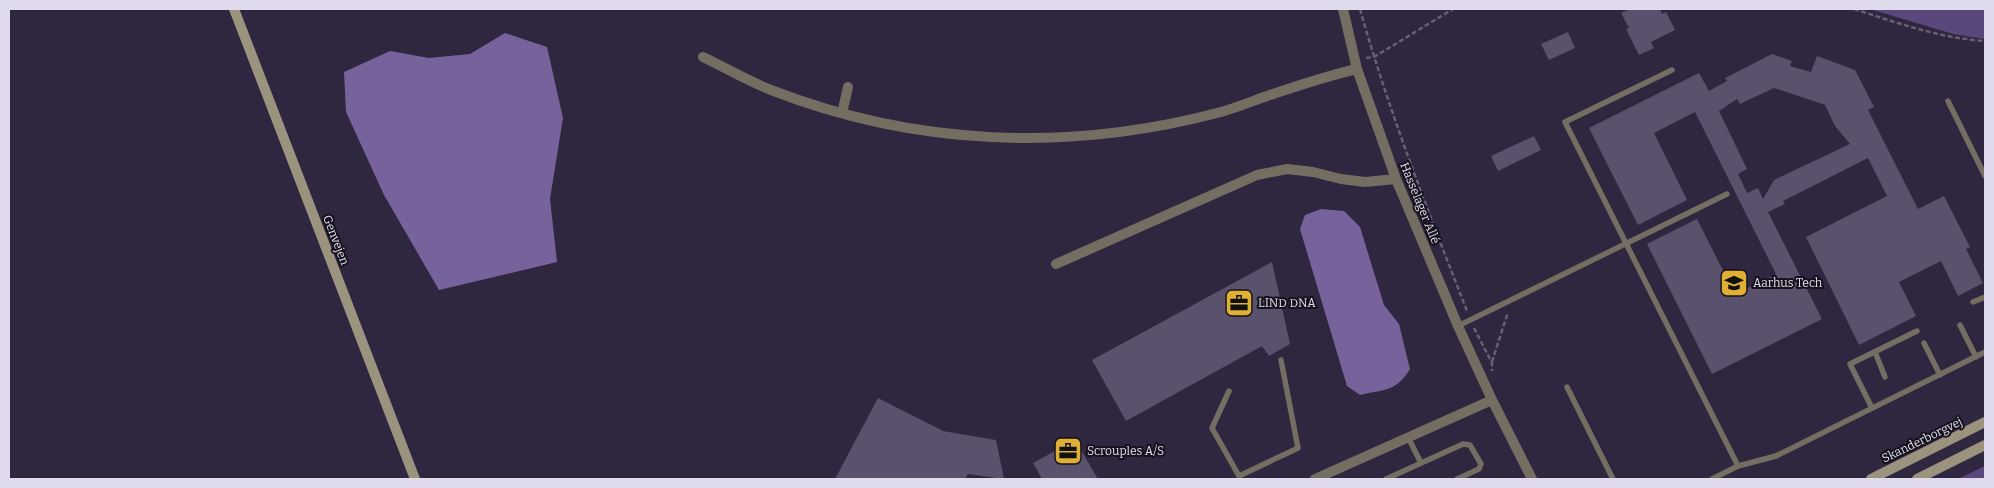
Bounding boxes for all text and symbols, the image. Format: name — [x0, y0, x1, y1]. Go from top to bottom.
street label: Hasselager Allé — [1397, 160, 1443, 246]
street label: Genvejen — [320, 213, 352, 267]
school or university icon: Aarhus Tech — [1719, 268, 1749, 298]
place label: Aarhus Tech — [1753, 276, 1823, 290]
office icon: LIND DNA — [1224, 288, 1254, 318]
place label: LIND DNA — [1258, 296, 1316, 310]
street label: Skanderborgvej — [1879, 414, 1965, 466]
office icon: Scrouples A/S — [1053, 436, 1083, 466]
place label: Scrouples A/S — [1087, 444, 1164, 458]

